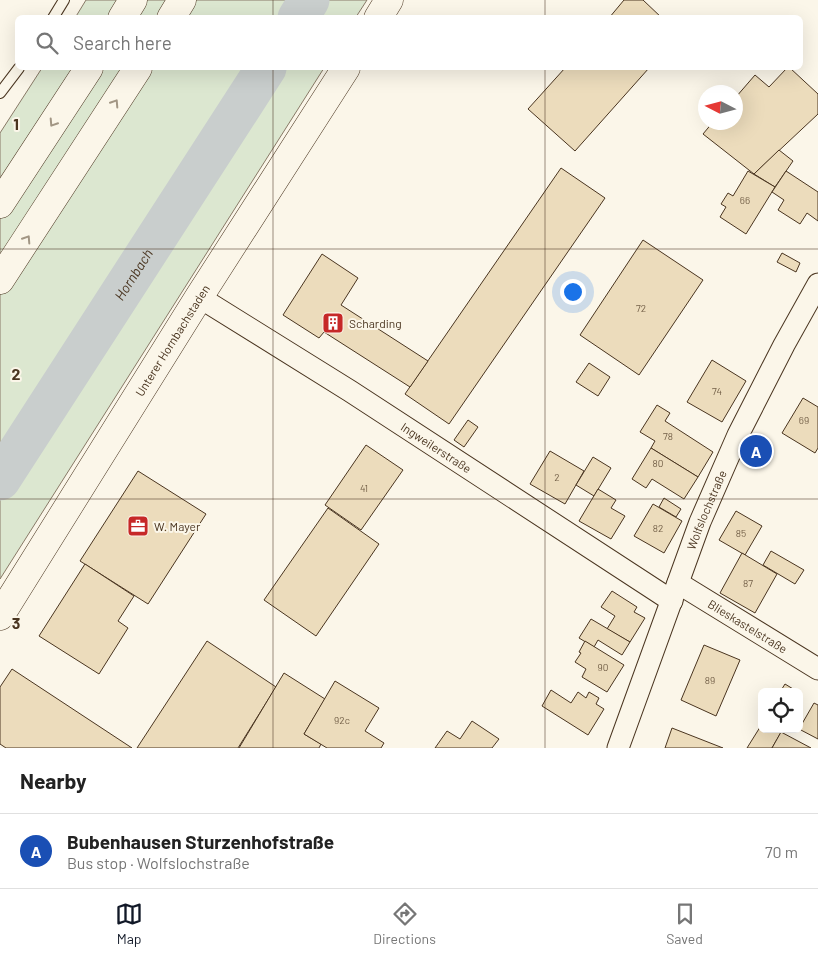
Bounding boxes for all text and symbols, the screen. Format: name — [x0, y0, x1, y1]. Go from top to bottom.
search box — [15, 15, 803, 70]
icon: search — [33, 29, 61, 57]
text: Search here — [73, 31, 172, 54]
north arrow — [698, 85, 743, 130]
one-way arrow — [109, 99, 118, 109]
text: 1 — [13, 114, 19, 133]
one-way arrow — [50, 117, 59, 127]
house number: 66 — [740, 194, 750, 206]
one-way arrow — [20, 236, 30, 245]
water label: Hornbach — [110, 245, 156, 303]
your location — [560, 279, 586, 305]
street label: Unterer Hornbachstaden — [132, 282, 212, 399]
house number: 72 — [636, 302, 646, 314]
building icon: Scharding — [321, 311, 345, 335]
place label: Scharding — [349, 316, 402, 330]
text: 2 — [12, 364, 21, 383]
house number: 74 — [712, 385, 722, 397]
house number: 69 — [799, 414, 809, 426]
street label: Ingweilerstraße — [399, 419, 474, 475]
house number: 78 — [663, 430, 673, 442]
pin: A — [740, 432, 772, 470]
house number: 80 — [653, 457, 663, 469]
street label: Wolfslochstraße — [684, 468, 729, 552]
house number: 2 — [554, 471, 560, 483]
house number: 41 — [360, 482, 368, 494]
office icon: W. Mayer — [126, 514, 150, 538]
place label: W. Mayer — [154, 519, 201, 533]
house number: 82 — [653, 522, 663, 534]
house number: 85 — [736, 527, 746, 539]
house number: 87 — [743, 577, 753, 589]
street label: Blieskastelstraße — [706, 596, 790, 656]
text: 3 — [12, 613, 20, 632]
house number: 90 — [598, 661, 608, 673]
house number: 89 — [705, 674, 715, 686]
map controls — [758, 688, 803, 733]
button: locate — [758, 688, 803, 733]
house number: 92c — [334, 714, 350, 726]
text: Nearby — [20, 768, 86, 793]
text: Bubenhausen Sturzenhofstraße — [67, 830, 334, 853]
text: A — [31, 842, 41, 861]
text: 70 m — [765, 842, 798, 861]
text: Bus stop · Wolfslochstraße — [67, 853, 250, 872]
tab: Map — [115, 900, 143, 947]
tab: Directions — [373, 900, 436, 947]
tab: Saved — [666, 900, 703, 947]

